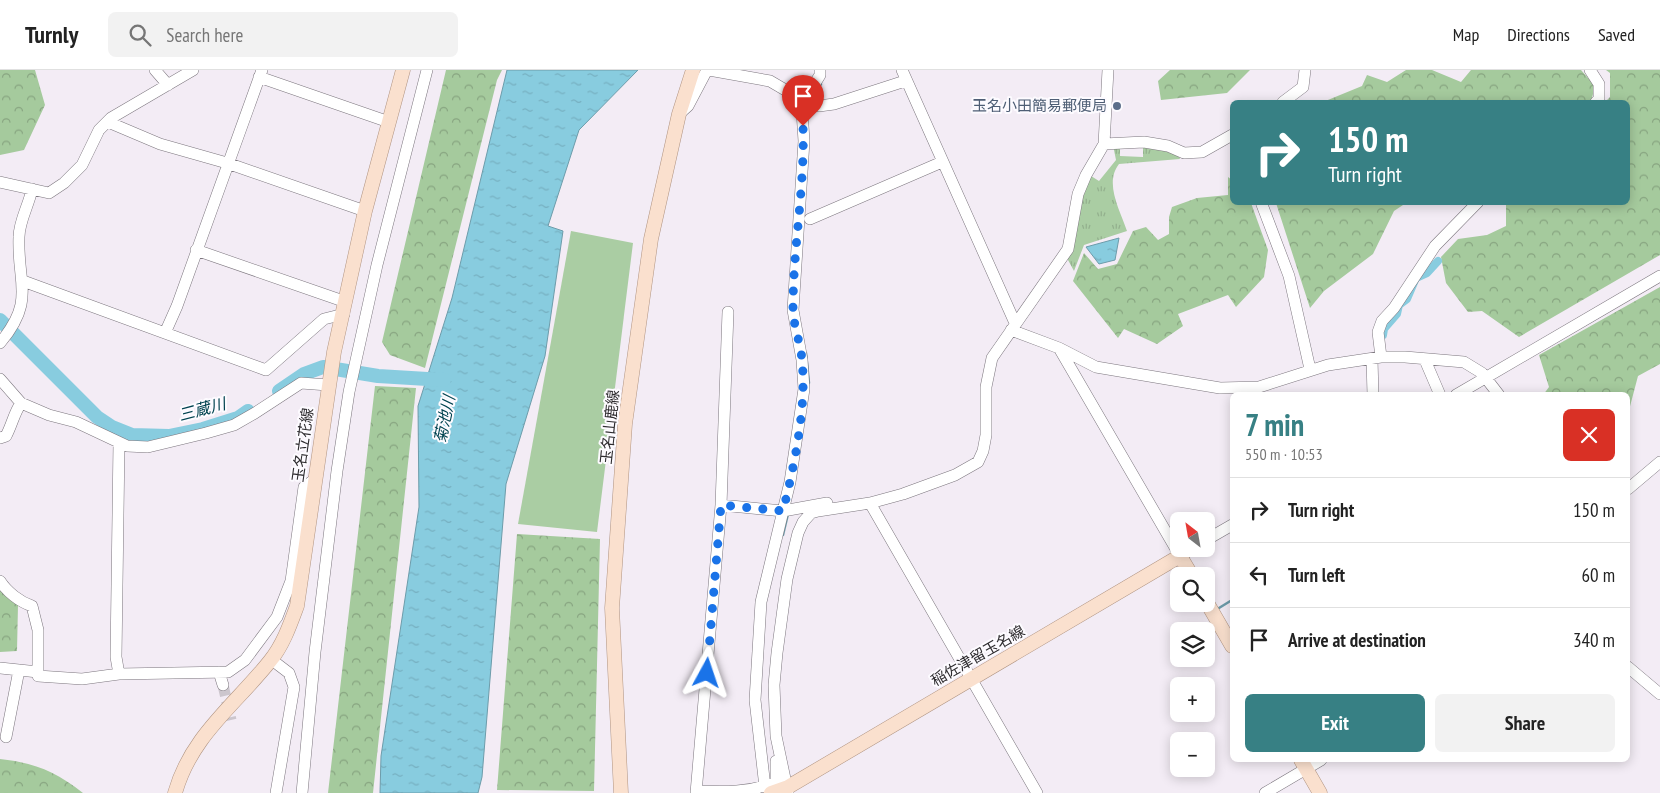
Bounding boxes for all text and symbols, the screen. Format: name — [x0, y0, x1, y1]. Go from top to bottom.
search box — [108, 12, 458, 57]
text: Turnly — [25, 19, 78, 50]
icon: search — [126, 21, 154, 49]
text: Search here — [166, 23, 243, 47]
text: Map — [1453, 23, 1479, 46]
text: Directions — [1507, 23, 1570, 46]
text: Saved — [1598, 23, 1635, 46]
pin — [782, 75, 824, 126]
icon: arrive — [789, 82, 817, 110]
place label: 玉名小田簡易郵便局 — [972, 96, 1107, 115]
marker: 玉名小田簡易郵便局 — [1111, 100, 1123, 112]
text: 150 m — [1328, 116, 1409, 162]
icon: right — [1245, 120, 1310, 185]
text: Turn right — [1328, 160, 1402, 188]
street label: 玉名山鹿線 — [596, 389, 623, 465]
water label: 菊池川 — [429, 391, 459, 445]
water label: 三蔵川 — [176, 393, 230, 425]
text: 7 min — [1245, 405, 1304, 444]
street label: 玉名立花線 — [288, 406, 317, 483]
button: close — [1563, 409, 1615, 461]
text: 550 m · 10:53 — [1245, 444, 1323, 464]
icon: right — [1245, 496, 1273, 524]
text: Turn right — [1288, 498, 1354, 522]
text: 150 m — [1573, 498, 1615, 522]
north arrow — [1170, 512, 1215, 558]
map controls — [1170, 512, 1215, 777]
icon: left — [1245, 561, 1273, 589]
text: Turn left — [1288, 563, 1345, 587]
text: 60 m — [1582, 563, 1615, 587]
button: search — [1170, 567, 1215, 612]
street label: 稲佐津留玉名線 — [928, 621, 1028, 690]
button: layers — [1170, 622, 1215, 667]
icon: arrive — [1245, 626, 1273, 654]
text: Arrive at destination — [1288, 628, 1426, 652]
text: 340 m — [1573, 628, 1615, 652]
position arrow — [680, 646, 732, 698]
button: + — [1170, 677, 1215, 722]
button: Exit — [1245, 694, 1425, 752]
button: Share — [1435, 694, 1615, 752]
button: − — [1170, 732, 1215, 777]

